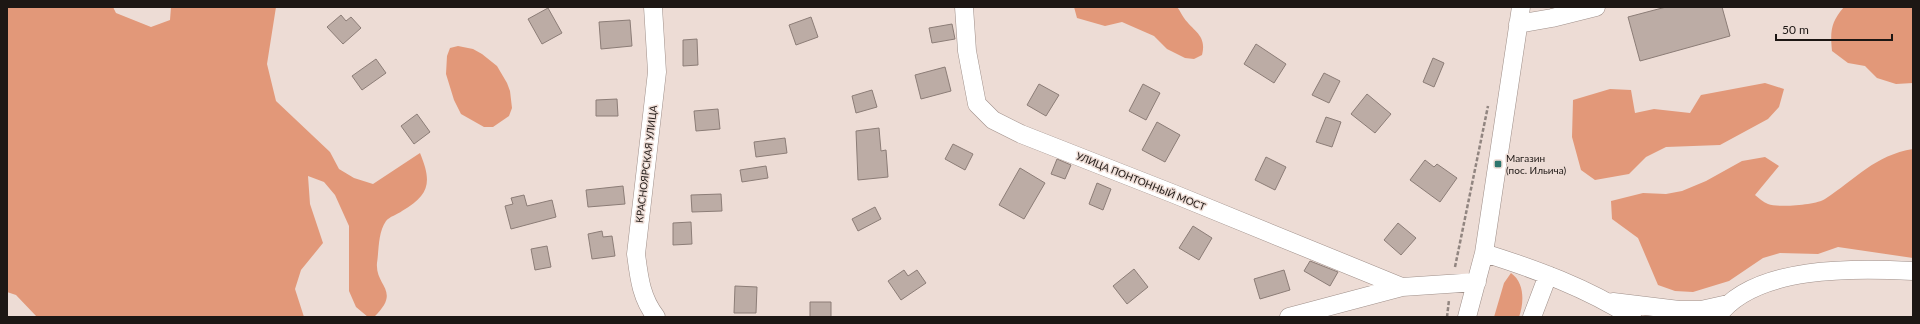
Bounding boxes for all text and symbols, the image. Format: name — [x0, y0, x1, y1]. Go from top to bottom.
scale bar — [1776, 16, 1892, 42]
text: 50 m — [1782, 22, 1809, 37]
street label: КРАСНОЯРСКАЯ УЛИЦА — [633, 104, 659, 223]
street label: УЛИЦА ПОНТОННЫЙ МОСТ — [1074, 149, 1208, 213]
place label: Магазин (пос. Ильича) — [1506, 152, 1566, 176]
marker: Магазин (пос. Ильича) — [1493, 159, 1503, 169]

